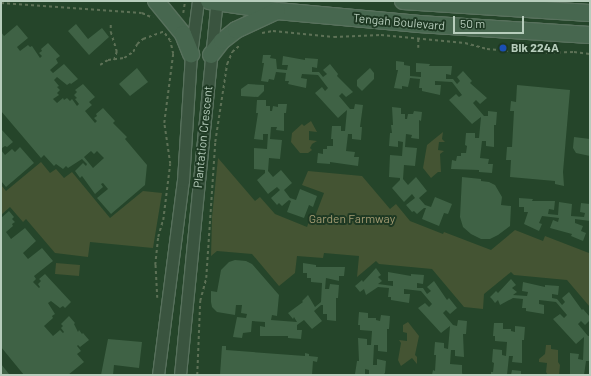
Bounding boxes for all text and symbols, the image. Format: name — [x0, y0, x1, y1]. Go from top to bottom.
scale bar — [455, 8, 526, 34]
street label: Tengah Boulevard — [352, 11, 446, 33]
text: 50 m — [460, 16, 485, 30]
place label: Blk 224A — [511, 41, 559, 55]
marker: Blk 224A — [498, 43, 508, 53]
street label: Plantation Crescent — [190, 85, 216, 189]
park label: Garden Farmway — [309, 212, 395, 226]

